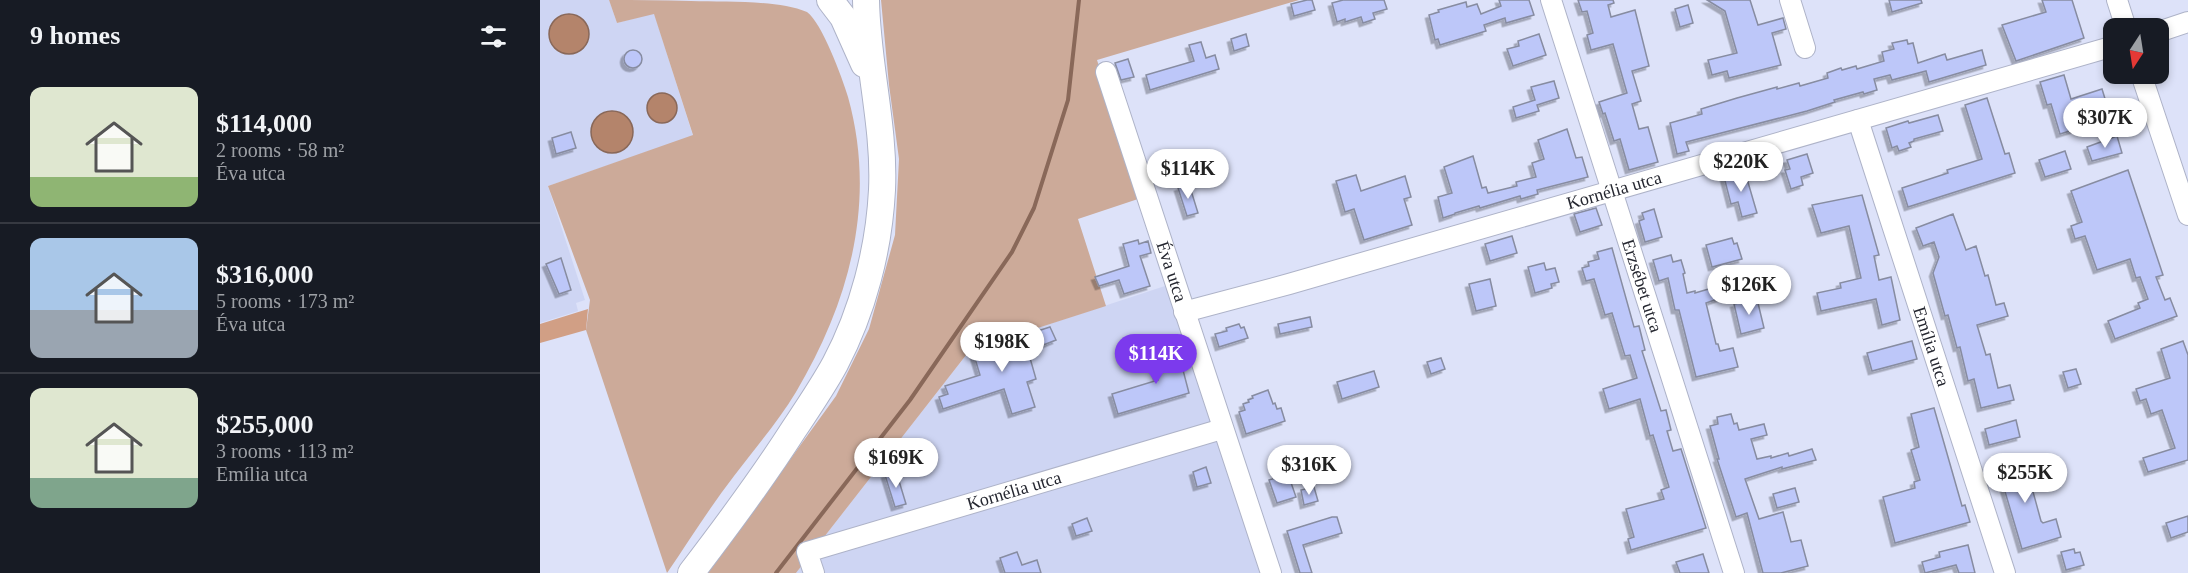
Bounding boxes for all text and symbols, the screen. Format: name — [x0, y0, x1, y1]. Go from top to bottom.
north arrow — [2103, 18, 2169, 84]
map controls — [2103, 18, 2169, 84]
icon: filters — [477, 20, 510, 53]
text: 9 homes — [30, 21, 120, 50]
pin: $307K — [2063, 98, 2147, 149]
text: $307K — [2077, 106, 2133, 128]
text: $114,000 — [216, 109, 312, 138]
icon: home — [78, 111, 150, 183]
text: 2 rooms · 58 m² — [216, 139, 344, 161]
pin: $220K — [1699, 142, 1783, 193]
pin: $114K — [1146, 149, 1230, 200]
text: $220K — [1713, 150, 1769, 172]
text: $114K — [1161, 157, 1215, 179]
text: Éva utca — [216, 162, 285, 184]
street label: Kornélia utca — [1564, 167, 1664, 213]
street label: Erzsébet utca — [1618, 237, 1666, 335]
street label: Éva utca — [1152, 238, 1191, 304]
text: $316,000 — [216, 260, 314, 289]
icon: home — [78, 262, 150, 334]
pin: $126K — [1707, 265, 1791, 316]
text: $126K — [1721, 273, 1777, 295]
text: 5 rooms · 173 m² — [216, 290, 354, 312]
street label: Emília utca — [1909, 304, 1954, 389]
text: Éva utca — [216, 313, 285, 335]
pin: $198K — [960, 322, 1044, 373]
text: $198K — [974, 330, 1030, 352]
pin: $114K — [1114, 334, 1198, 385]
text: $114K — [1129, 342, 1183, 364]
text: $255,000 — [216, 410, 314, 439]
icon: home — [78, 412, 150, 484]
pin: $169K — [854, 438, 938, 489]
text: 3 rooms · 113 m² — [216, 440, 353, 462]
pin: $316K — [1267, 445, 1351, 496]
text: $169K — [868, 446, 924, 468]
text: $316K — [1281, 453, 1337, 475]
pin: $255K — [1983, 453, 2067, 504]
text: $255K — [1997, 461, 2053, 483]
text: Emília utca — [216, 463, 308, 485]
street label: Kornélia utca — [964, 467, 1064, 514]

